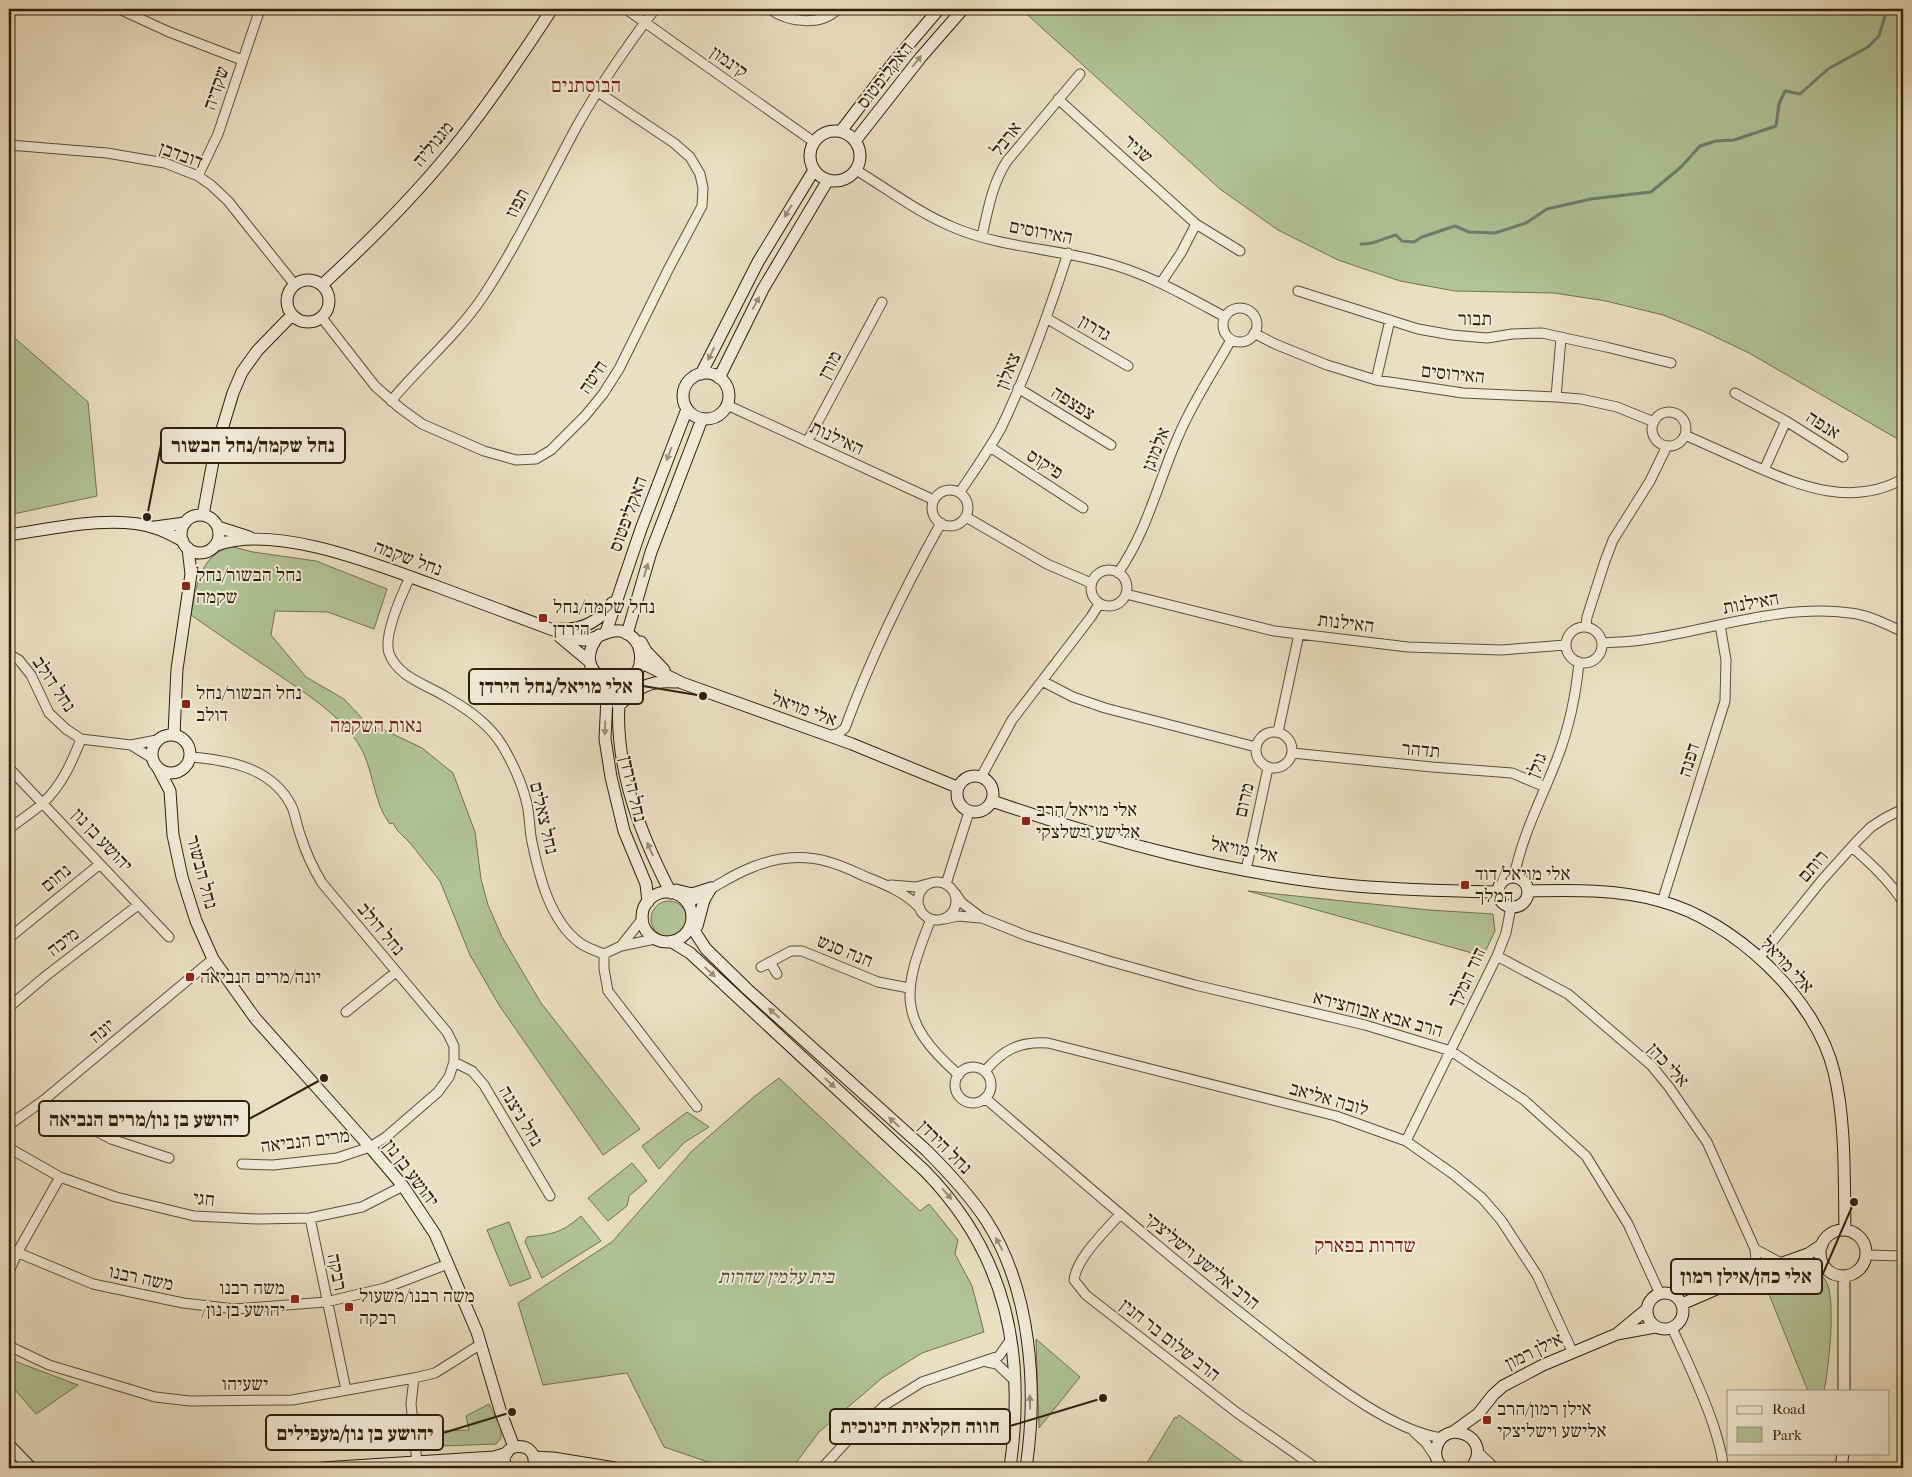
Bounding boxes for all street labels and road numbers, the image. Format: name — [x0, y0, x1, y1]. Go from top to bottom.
street label: האקליפטוס — [852, 37, 918, 113]
street label: קינמון — [706, 41, 752, 83]
street label: שקדיה — [198, 63, 234, 113]
street label: מגנוליה — [408, 117, 458, 171]
street label: ארבל — [986, 117, 1026, 161]
street label: שניר — [1119, 130, 1157, 168]
street label: דובדבן — [156, 137, 206, 173]
street label: תפוז — [500, 184, 534, 222]
street label: האירוסים — [1007, 215, 1075, 249]
street label: תבור — [1458, 308, 1492, 330]
street label: גדרון — [1075, 310, 1115, 346]
street label: מורן — [814, 347, 846, 383]
street label: צאלון — [991, 349, 1025, 393]
street label: חיטה — [574, 356, 612, 398]
street label: האירוסים — [1420, 360, 1486, 388]
street label: צפצפה — [1047, 381, 1099, 425]
street label: אנפה — [1802, 406, 1844, 444]
street label: האילנות — [807, 416, 867, 460]
street label: אלמוגן — [1137, 424, 1175, 474]
street label: פיקוס — [1023, 444, 1067, 484]
street label: האקליפטוס — [604, 473, 652, 555]
street label: נחל שקמה — [371, 535, 445, 581]
street label: האילנות — [1721, 587, 1781, 619]
street label: האילנות — [1317, 609, 1375, 637]
street label: נחל דולב — [27, 652, 81, 716]
street label: אלי מויאל — [768, 687, 840, 731]
street label: תדהר — [1401, 737, 1441, 763]
street label: דפנה — [1673, 740, 1705, 780]
street label: גולן — [1522, 749, 1552, 781]
street label: נחל הירדן — [615, 754, 651, 824]
street label: נחל צאלים — [525, 780, 563, 856]
street label: מרום — [1229, 781, 1259, 819]
street label: יהושע בן נון — [67, 804, 137, 876]
street label: נחל הבשור — [182, 833, 222, 911]
street label: אלי מויאל — [1208, 833, 1280, 867]
street label: רותם — [1793, 846, 1833, 886]
street label: נחום — [37, 859, 75, 897]
street label: נחל דולב — [353, 898, 409, 960]
street label: מיכה — [43, 923, 83, 961]
street label: חנה סנש — [814, 930, 876, 972]
street label: אלי מויאל — [1756, 932, 1818, 998]
street label: דוד המלך — [1443, 944, 1491, 1012]
street label: הרב אבא אבוחצירא — [1311, 986, 1445, 1042]
street label: יונה — [85, 1014, 119, 1048]
street label: אלי כהן — [1642, 1038, 1694, 1092]
street label: לובה אליאב — [1287, 1077, 1371, 1121]
street label: נחל ניצנה — [494, 1082, 548, 1150]
street label: נחל הירדן — [914, 1116, 976, 1178]
street label: מרים הנביאה — [259, 1125, 351, 1157]
street label: יהושע בן נון — [379, 1135, 443, 1211]
street label: חגי — [192, 1187, 216, 1211]
street label: הרב אלישע וישליצקי — [1140, 1208, 1264, 1314]
street label: רבקה — [323, 1251, 351, 1293]
street label: משה רבנו — [107, 1260, 175, 1296]
street label: הרב שלום בר חנין — [1115, 1294, 1225, 1386]
street label: אילן רמון — [1501, 1328, 1567, 1374]
street label: ישעיהו — [222, 1373, 268, 1395]

